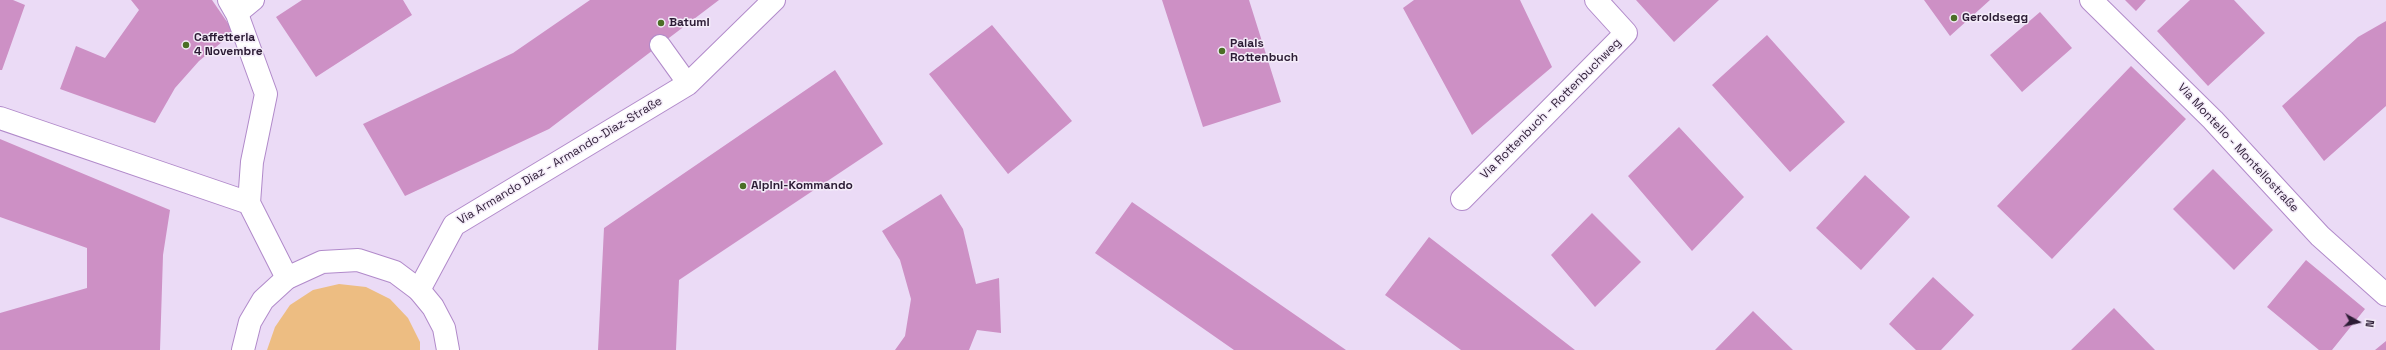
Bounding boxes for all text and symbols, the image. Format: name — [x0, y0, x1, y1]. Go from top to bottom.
place label: Geroldsegg — [1962, 11, 2028, 25]
marker: Geroldsegg — [1949, 13, 1959, 23]
place label: Batumi — [669, 16, 710, 30]
marker: Batumi — [656, 18, 666, 28]
place label: Caffetteria 4 Novembre — [194, 31, 263, 59]
street label: Via Rottenbuch - Rottenbuchweg — [1478, 36, 1624, 182]
place label: Palais Rottenbuch — [1230, 37, 1298, 65]
marker: Caffetteria 4 Novembre — [181, 40, 191, 50]
marker: Palais Rottenbuch — [1217, 46, 1227, 56]
street label: Via Montello - Montellostraße — [2174, 81, 2302, 215]
street label: Via Armando Diaz - Armando-Diaz-Straße — [455, 94, 665, 228]
place label: Alpini-Kommando — [751, 179, 853, 193]
marker: Alpini-Kommando — [738, 181, 748, 191]
north arrow — [2338, 302, 2378, 342]
text: N — [2362, 319, 2377, 328]

